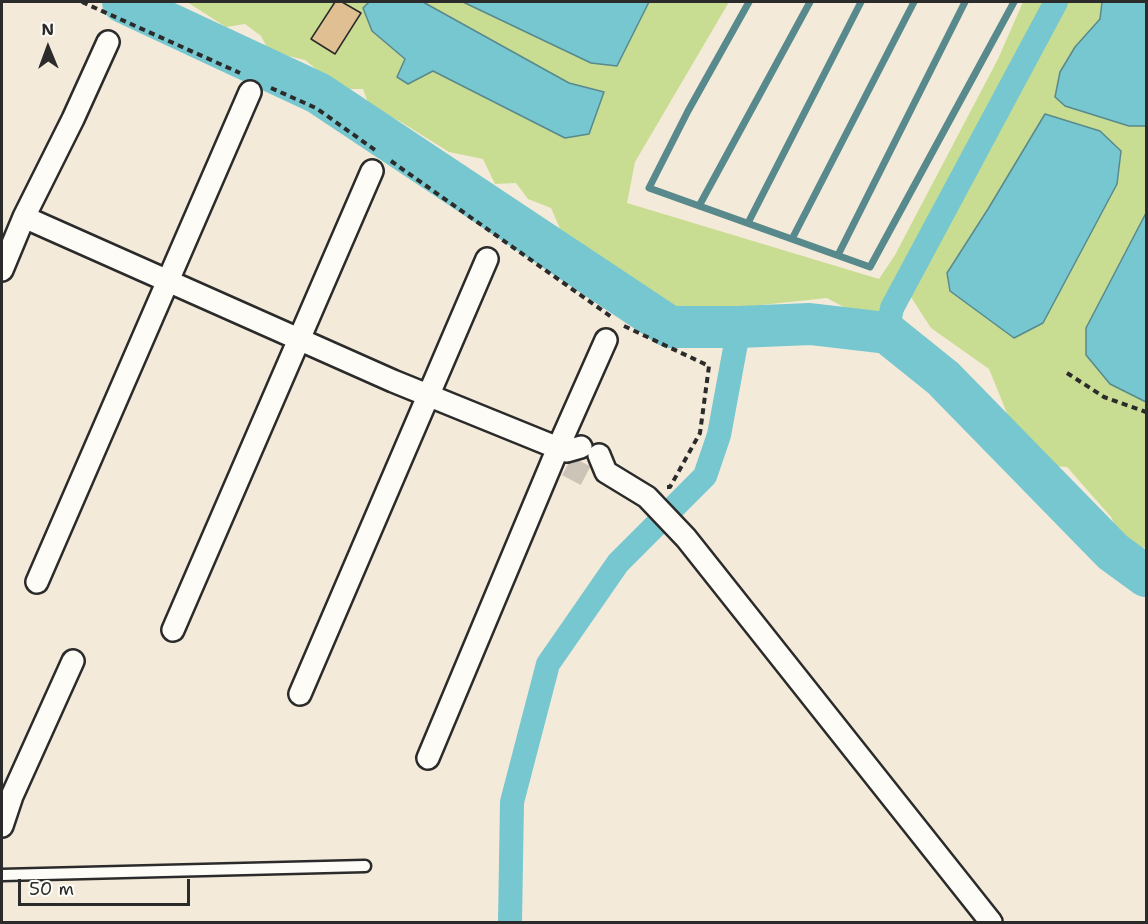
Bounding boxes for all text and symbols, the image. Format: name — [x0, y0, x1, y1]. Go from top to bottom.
north arrow — [18, 18, 78, 78]
text: N — [41, 19, 54, 40]
scale bar — [21, 867, 194, 905]
text: 50 m — [29, 877, 74, 901]

